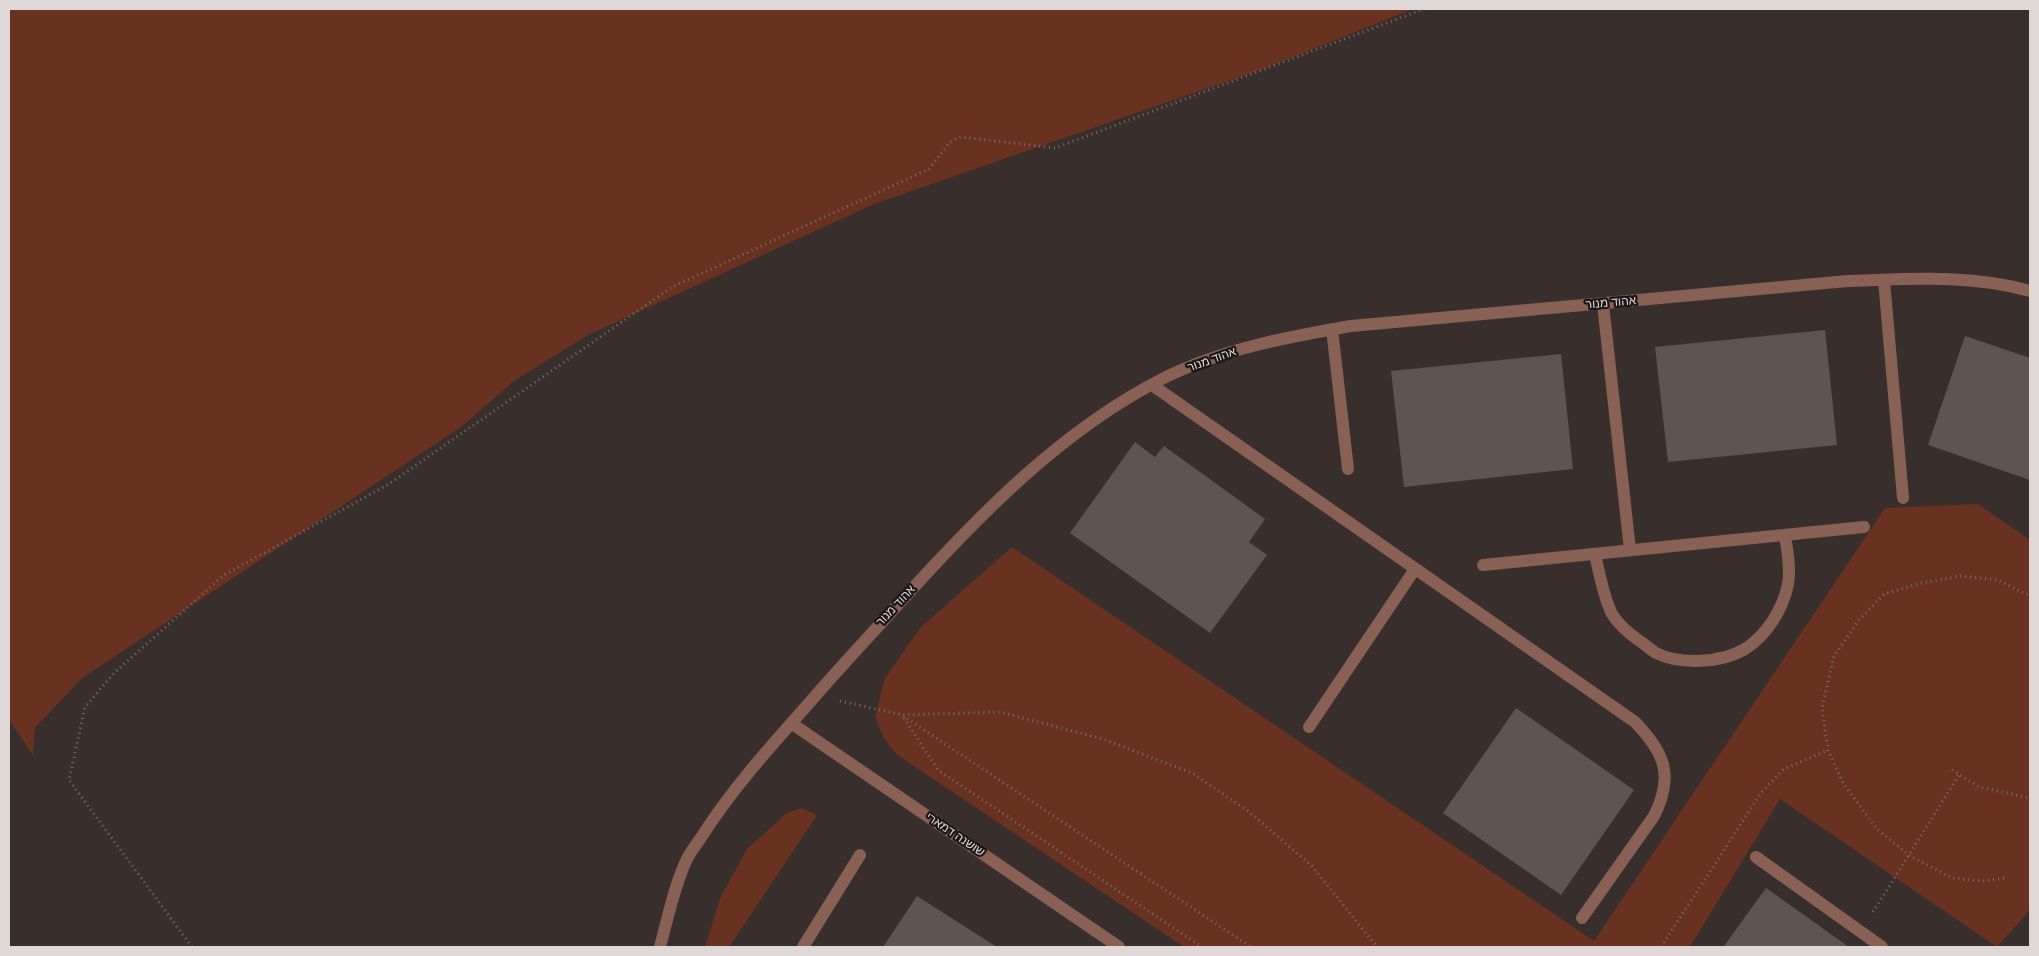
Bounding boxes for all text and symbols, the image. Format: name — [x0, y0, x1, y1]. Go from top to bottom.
street label: אהוד מנור — [1585, 294, 1637, 312]
street label: אהוד מנור — [1186, 345, 1238, 375]
street label: אהוד מנור — [873, 583, 919, 629]
street label: שושנה דמארי — [923, 810, 987, 860]

